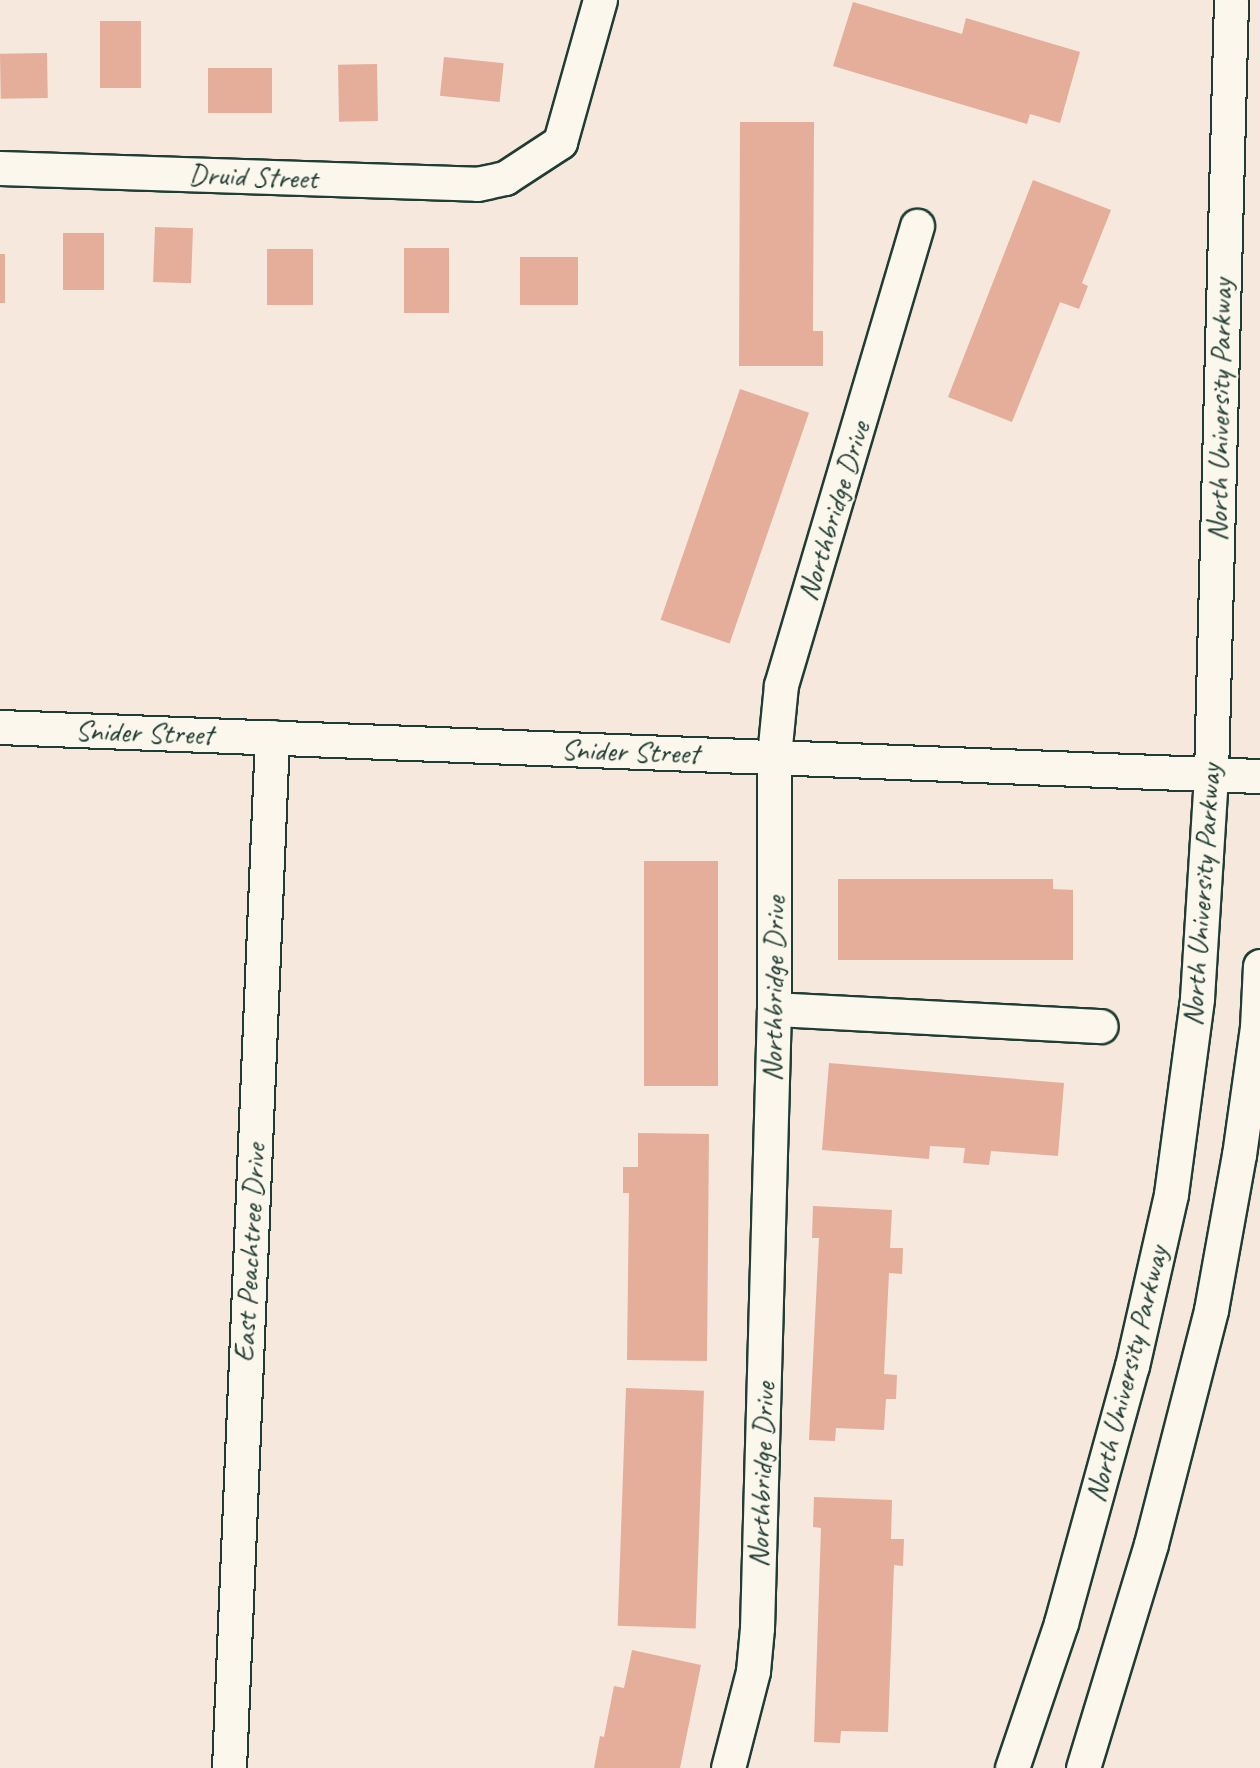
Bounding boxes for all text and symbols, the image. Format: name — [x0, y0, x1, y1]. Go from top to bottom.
street label: Druid Street — [188, 156, 318, 196]
street label: North University Parkway — [1199, 278, 1239, 542]
street label: Northbridge Drive — [789, 417, 877, 605]
street label: Snider Street — [74, 712, 214, 752]
street label: Snider Street — [560, 731, 700, 771]
street label: North University Parkway — [1174, 763, 1228, 1027]
street label: Northbridge Drive — [753, 896, 793, 1082]
street label: East Peachtree Drive — [225, 1144, 273, 1362]
street label: North University Parkway — [1077, 1242, 1175, 1506]
street label: Northbridge Drive — [740, 1382, 782, 1568]

